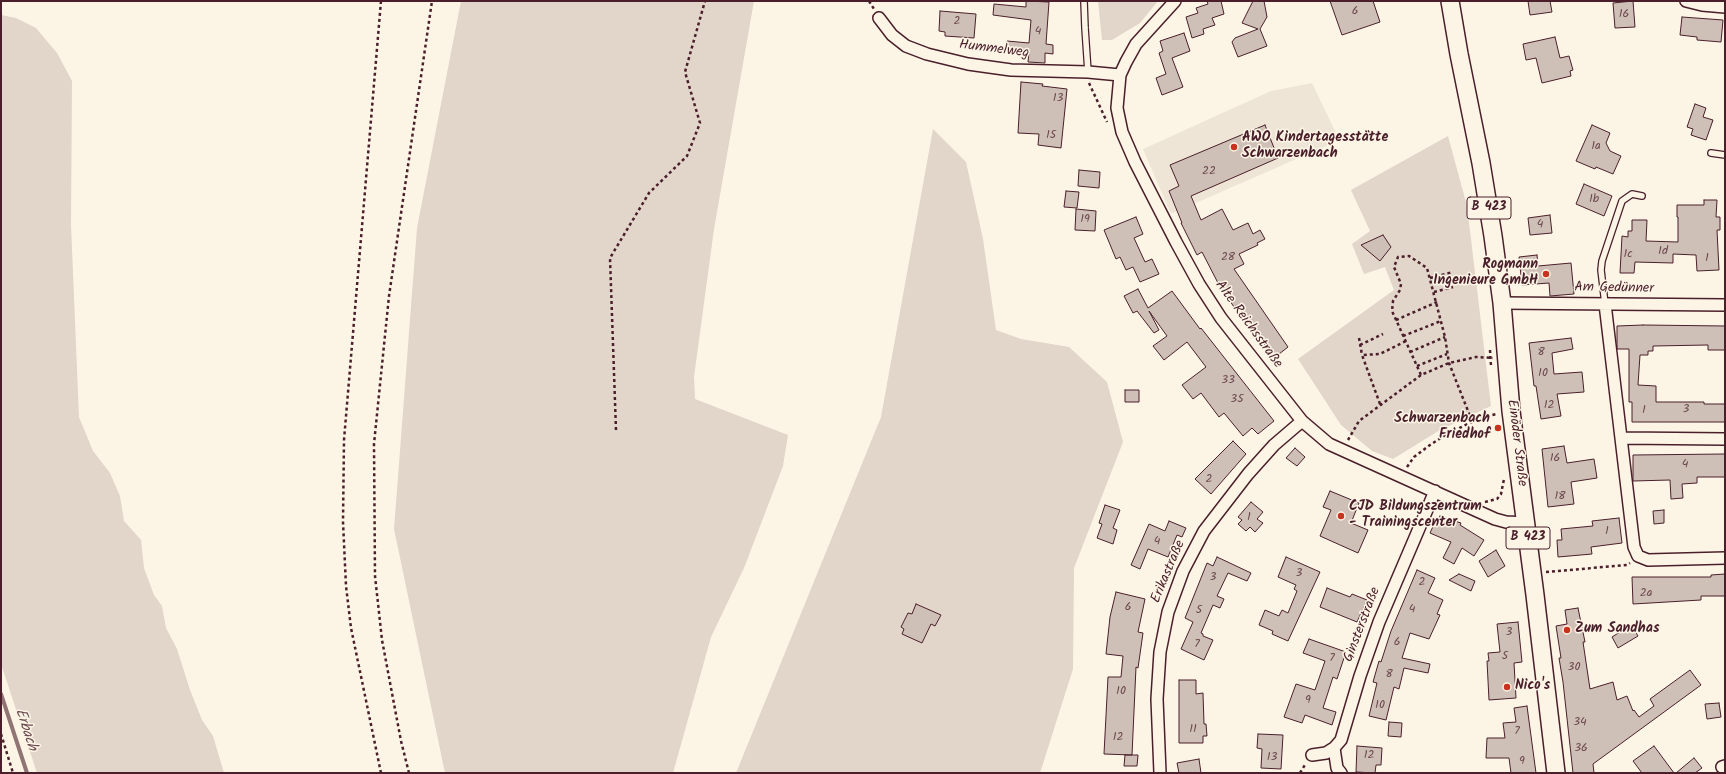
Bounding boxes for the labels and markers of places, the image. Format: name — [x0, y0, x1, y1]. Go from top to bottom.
place label: AWO Kindertagesstätte Schwarzenbach — [1242, 131, 1388, 164]
marker: AWO Kindertagesstätte Schwarzenbach — [1229, 142, 1239, 152]
place label: Rogmann Ingenieure GmbH — [1433, 258, 1538, 290]
marker: Rogmann Ingenieure GmbH — [1541, 269, 1551, 279]
place label: Schwarzenbach Friedhof — [1394, 412, 1490, 444]
marker: Schwarzenbach Friedhof — [1493, 423, 1503, 433]
place label: CJD Bildungszentrum - Trainingscenter — [1349, 500, 1482, 532]
marker: CJD Bildungszentrum - Trainingscenter — [1336, 511, 1346, 521]
place label: Zum Sandhas — [1575, 622, 1659, 638]
marker: Zum Sandhas — [1562, 625, 1572, 635]
place label: Nico's — [1515, 679, 1550, 695]
marker: Nico's — [1502, 682, 1512, 692]

